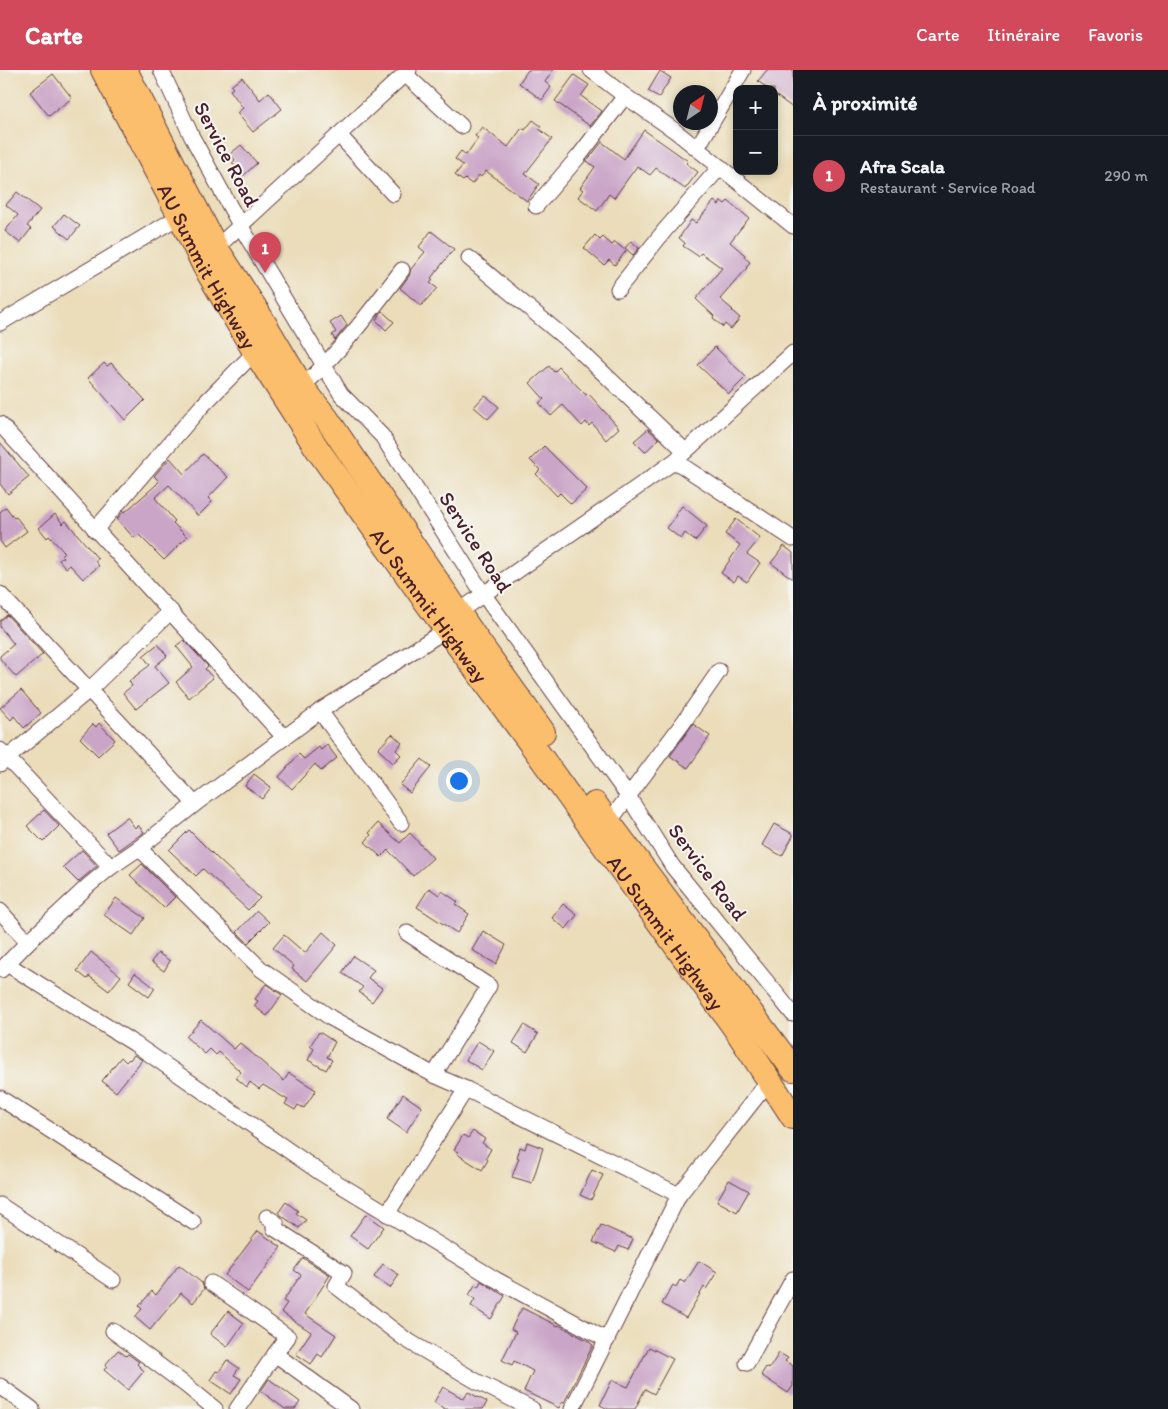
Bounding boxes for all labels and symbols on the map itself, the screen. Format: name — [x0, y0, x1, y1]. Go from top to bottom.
north arrow — [673, 85, 718, 130]
street label: Service Road — [189, 97, 265, 211]
street label: AU Summit Highway — [152, 179, 263, 353]
pin: 1 — [249, 232, 281, 273]
street label: Service Road — [434, 487, 518, 597]
street label: AU Summit Highway — [365, 523, 494, 687]
your location — [446, 768, 472, 794]
street label: Service Road — [663, 818, 753, 926]
street label: AU Summit Highway — [602, 850, 730, 1015]

